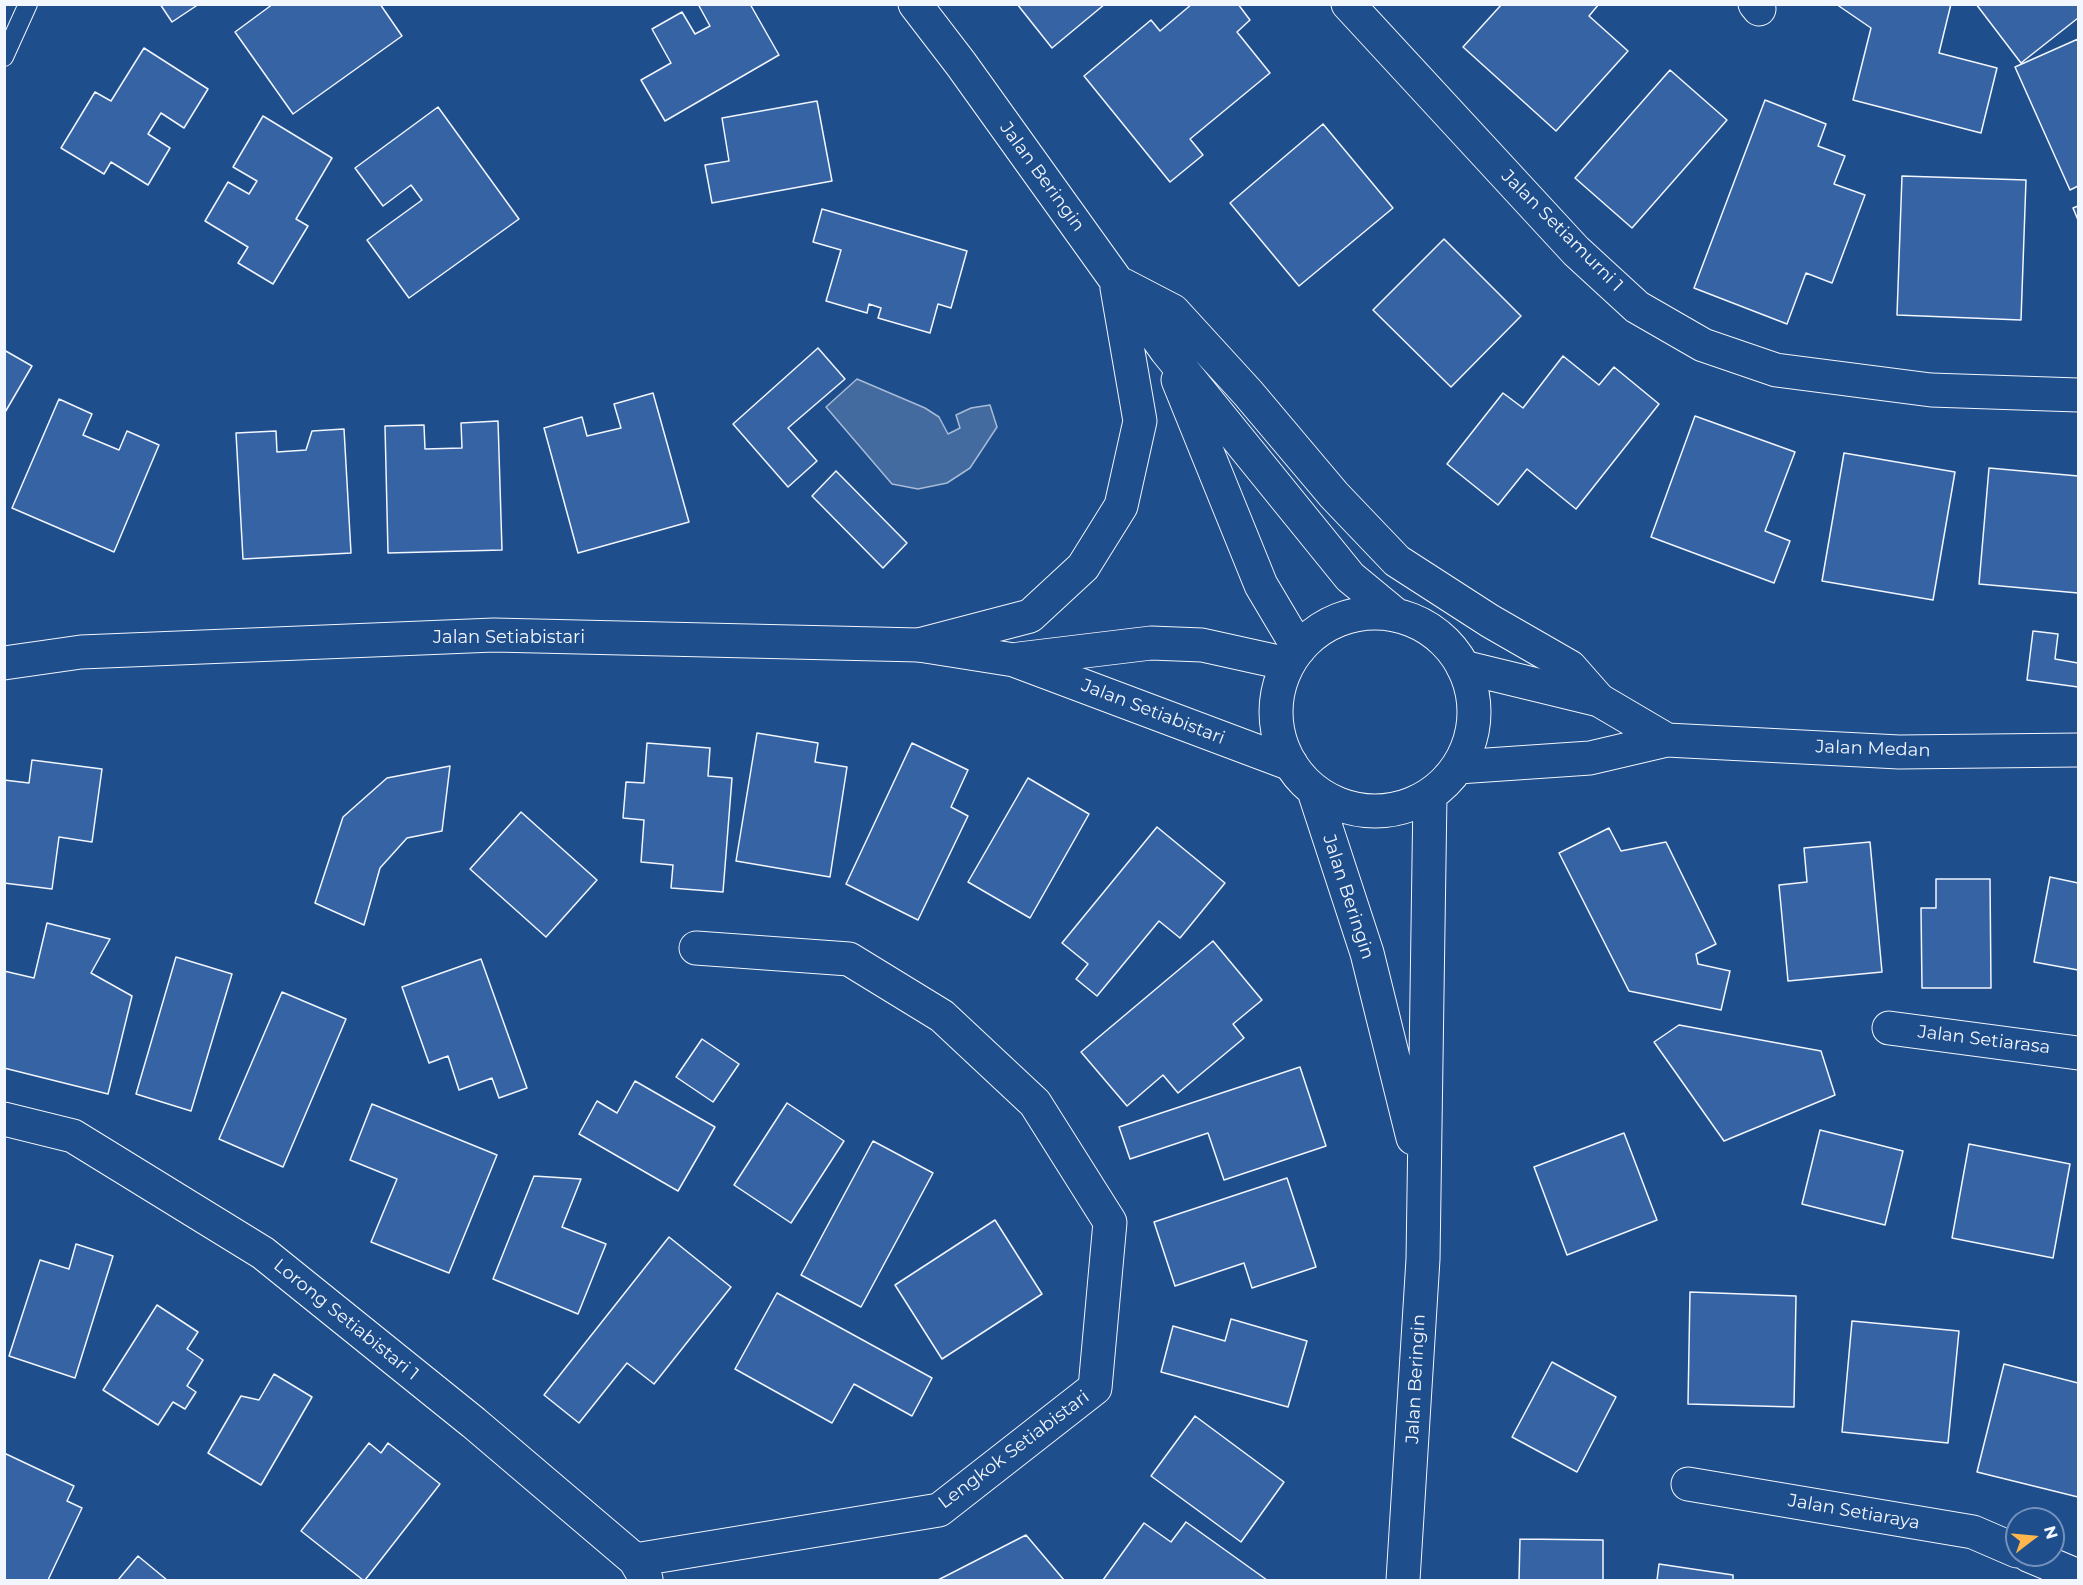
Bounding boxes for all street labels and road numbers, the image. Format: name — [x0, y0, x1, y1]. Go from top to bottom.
street label: Jalan Beringin — [995, 118, 1089, 236]
street label: Jalan Setiamurni 1 — [1497, 166, 1627, 296]
street label: Jalan Setiabistari — [433, 627, 585, 649]
street label: Jalan Setiabistari — [1078, 675, 1228, 749]
street label: Jalan Medan — [1815, 736, 1931, 762]
street label: Jalan Beringin — [1318, 832, 1378, 962]
street label: Jalan Setiarasa — [1917, 1021, 2051, 1059]
street label: Lorong Setiabistari 1 — [269, 1255, 423, 1385]
street label: Jalan Beringin — [1402, 1314, 1430, 1444]
street label: Lengkok Setiabistari — [934, 1386, 1094, 1514]
street label: Jalan Setiaraya — [1786, 1490, 1922, 1534]

